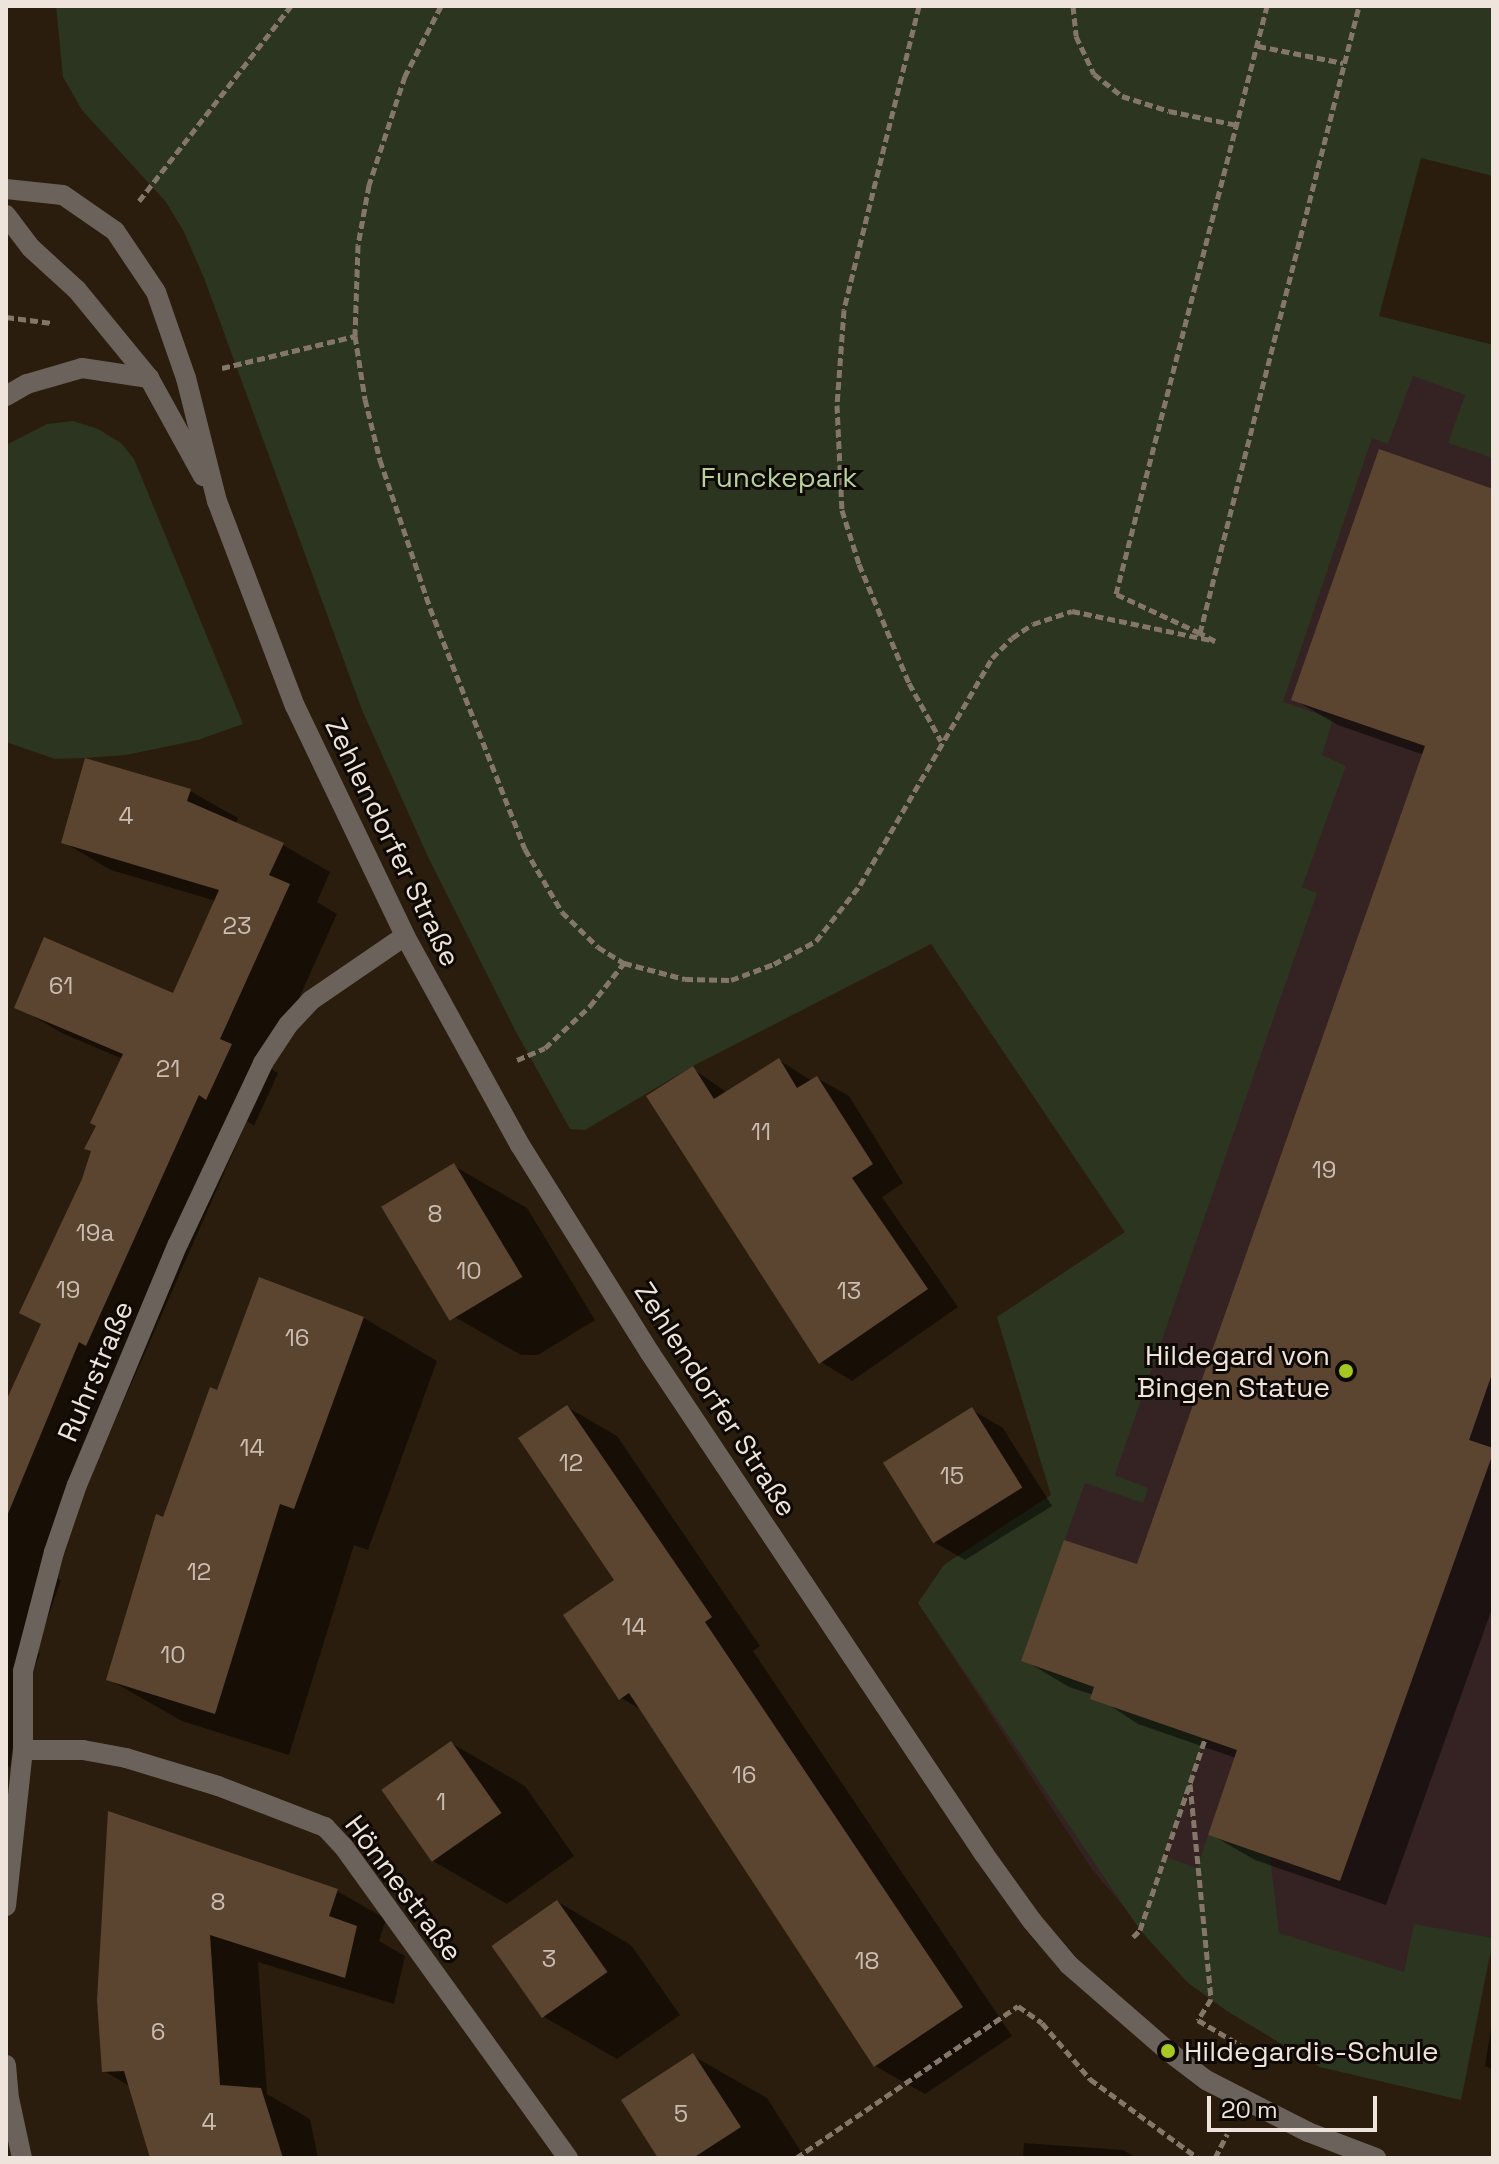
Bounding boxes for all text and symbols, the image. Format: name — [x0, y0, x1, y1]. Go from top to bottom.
park label: Funckepark — [701, 460, 857, 494]
street label: Zehlendorfer Straße — [318, 712, 468, 972]
house number: 4 — [119, 802, 133, 830]
house number: 23 — [223, 912, 251, 940]
house number: 61 — [49, 972, 73, 1000]
house number: 21 — [156, 1055, 180, 1083]
house number: 11 — [751, 1118, 771, 1146]
house number: 19 — [1312, 1156, 1336, 1184]
house number: 8 — [428, 1200, 442, 1228]
house number: 19a — [76, 1219, 114, 1247]
house number: 10 — [456, 1257, 482, 1285]
house number: 19 — [56, 1276, 80, 1304]
street label: Zehlendorfer Straße — [628, 1276, 804, 1522]
house number: 13 — [837, 1277, 861, 1305]
street label: Ruhrstraße — [50, 1295, 140, 1447]
house number: 16 — [285, 1324, 309, 1352]
place label: Hildegard von Bingen Statue — [1137, 1338, 1330, 1404]
marker: Hildegard von Bingen Statue — [1337, 1362, 1355, 1380]
house number: 14 — [239, 1434, 265, 1462]
house number: 12 — [559, 1449, 583, 1477]
house number: 15 — [940, 1462, 964, 1490]
house number: 12 — [187, 1558, 211, 1586]
house number: 14 — [621, 1613, 647, 1641]
house number: 10 — [160, 1641, 186, 1669]
house number: 16 — [732, 1761, 756, 1789]
house number: 1 — [436, 1788, 446, 1816]
street label: Hönnestraße — [338, 1808, 470, 1968]
house number: 8 — [211, 1888, 225, 1916]
house number: 3 — [542, 1945, 556, 1973]
house number: 18 — [855, 1947, 879, 1975]
house number: 6 — [151, 2018, 165, 2046]
place label: Hildegardis-Schule — [1184, 2034, 1439, 2068]
marker: Hildegardis-Schule — [1159, 2042, 1177, 2060]
scale bar — [1211, 2080, 1381, 2130]
text: 20 m — [1221, 2094, 1278, 2125]
house number: 5 — [674, 2100, 688, 2128]
house number: 4 — [202, 2108, 216, 2136]

